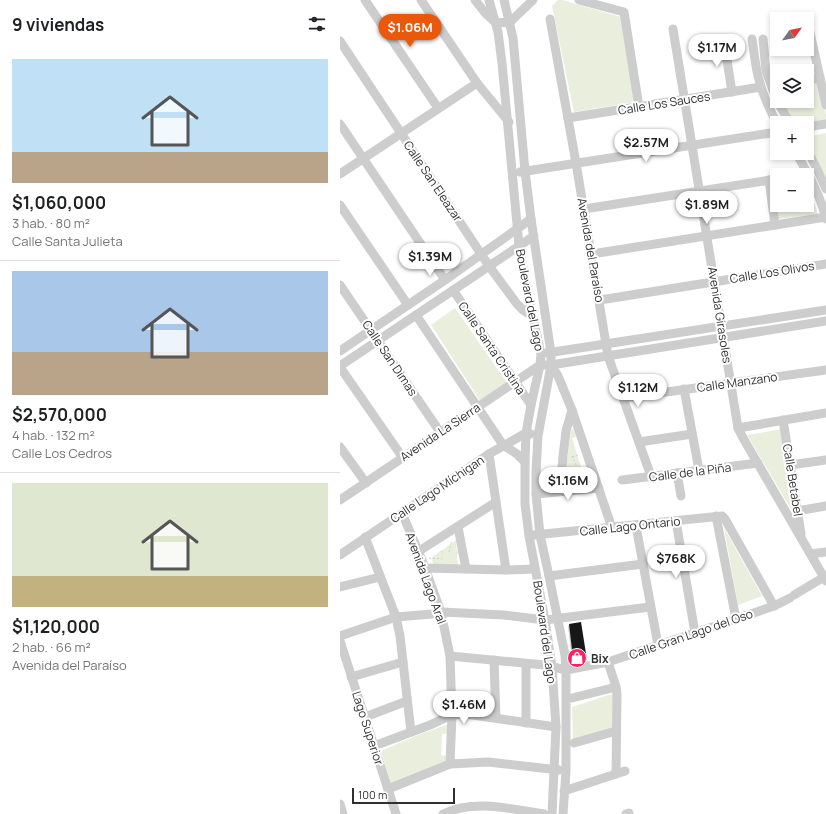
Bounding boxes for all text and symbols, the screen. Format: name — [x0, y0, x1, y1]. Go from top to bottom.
north arrow — [770, 12, 814, 56]
map controls — [770, 12, 814, 212]
text: 9 viviendas — [12, 13, 104, 36]
icon: filters — [306, 13, 328, 35]
pin: $1.06M — [377, 14, 443, 48]
text: $1.06M — [387, 18, 433, 36]
pin: $1.17M — [684, 34, 750, 68]
text: $1.17M — [697, 38, 737, 56]
button: layers — [770, 64, 814, 108]
icon: home — [134, 85, 206, 157]
street label: Calle Los Sauces — [617, 87, 711, 119]
button: + — [770, 116, 814, 160]
pin: $2.57M — [613, 129, 679, 163]
text: $2.57M — [623, 133, 669, 151]
street label: Calle San Eleazar — [400, 137, 467, 225]
button: − — [770, 168, 814, 212]
text: $1,060,000 — [12, 191, 106, 214]
pin: $1.89M — [674, 191, 740, 225]
text: $1.89M — [685, 195, 729, 213]
street label: Avenida del Paraíso — [573, 196, 609, 304]
text: 3 hab. · 80 m² — [12, 214, 90, 232]
text: Calle Santa Julieta — [12, 232, 123, 250]
pin: $1.39M — [397, 243, 463, 277]
text: $1.39M — [408, 247, 452, 265]
street label: Boulevard del Lago — [512, 248, 548, 352]
street label: Calle Los Olivos — [728, 257, 816, 287]
street label: Avenida Girasoles — [704, 266, 736, 364]
icon: home — [134, 297, 206, 369]
street label: Calle Santa Cristina — [455, 298, 529, 398]
street label: Calle San Dimas — [358, 317, 422, 399]
street label: Calle Manzano — [696, 368, 778, 396]
pin: $1.12M — [605, 374, 671, 408]
text: $1.12M — [618, 378, 658, 396]
street label: Avenida La Sierra — [397, 399, 483, 465]
text: $2,570,000 — [12, 403, 107, 426]
text: 4 hab. · 132 m² — [12, 426, 95, 444]
street label: Calle Betabel — [779, 443, 807, 517]
text: Calle Los Cedros — [12, 444, 112, 462]
street label: Calle Lago Míchigan — [387, 451, 487, 527]
street label: Calle de la Piña — [648, 459, 732, 485]
pin: $1.16M — [535, 467, 601, 501]
text: $1.16M — [548, 471, 588, 489]
icon: home — [134, 509, 206, 581]
street label: Calle Lago Ontario — [579, 512, 681, 540]
street label: Avenida Lago Aral — [402, 530, 450, 626]
pin: $768K — [648, 545, 704, 579]
text: $768K — [656, 549, 696, 567]
street label: Boulevard del Lago — [529, 580, 561, 684]
street label: Calle Gran Lago del Oso — [627, 605, 755, 663]
text: $1,120,000 — [12, 615, 100, 638]
text: 2 hab. · 66 m² — [12, 638, 91, 656]
shop icon: Bix — [566, 647, 588, 669]
place label: Bix — [591, 650, 609, 667]
text: Avenida del Paraíso — [12, 656, 127, 674]
street label: Lago Superior — [348, 689, 388, 768]
pin: $1.46M — [431, 691, 497, 725]
text: $1.46M — [442, 695, 486, 713]
scale bar — [352, 786, 455, 805]
text: 100 m — [358, 787, 387, 802]

